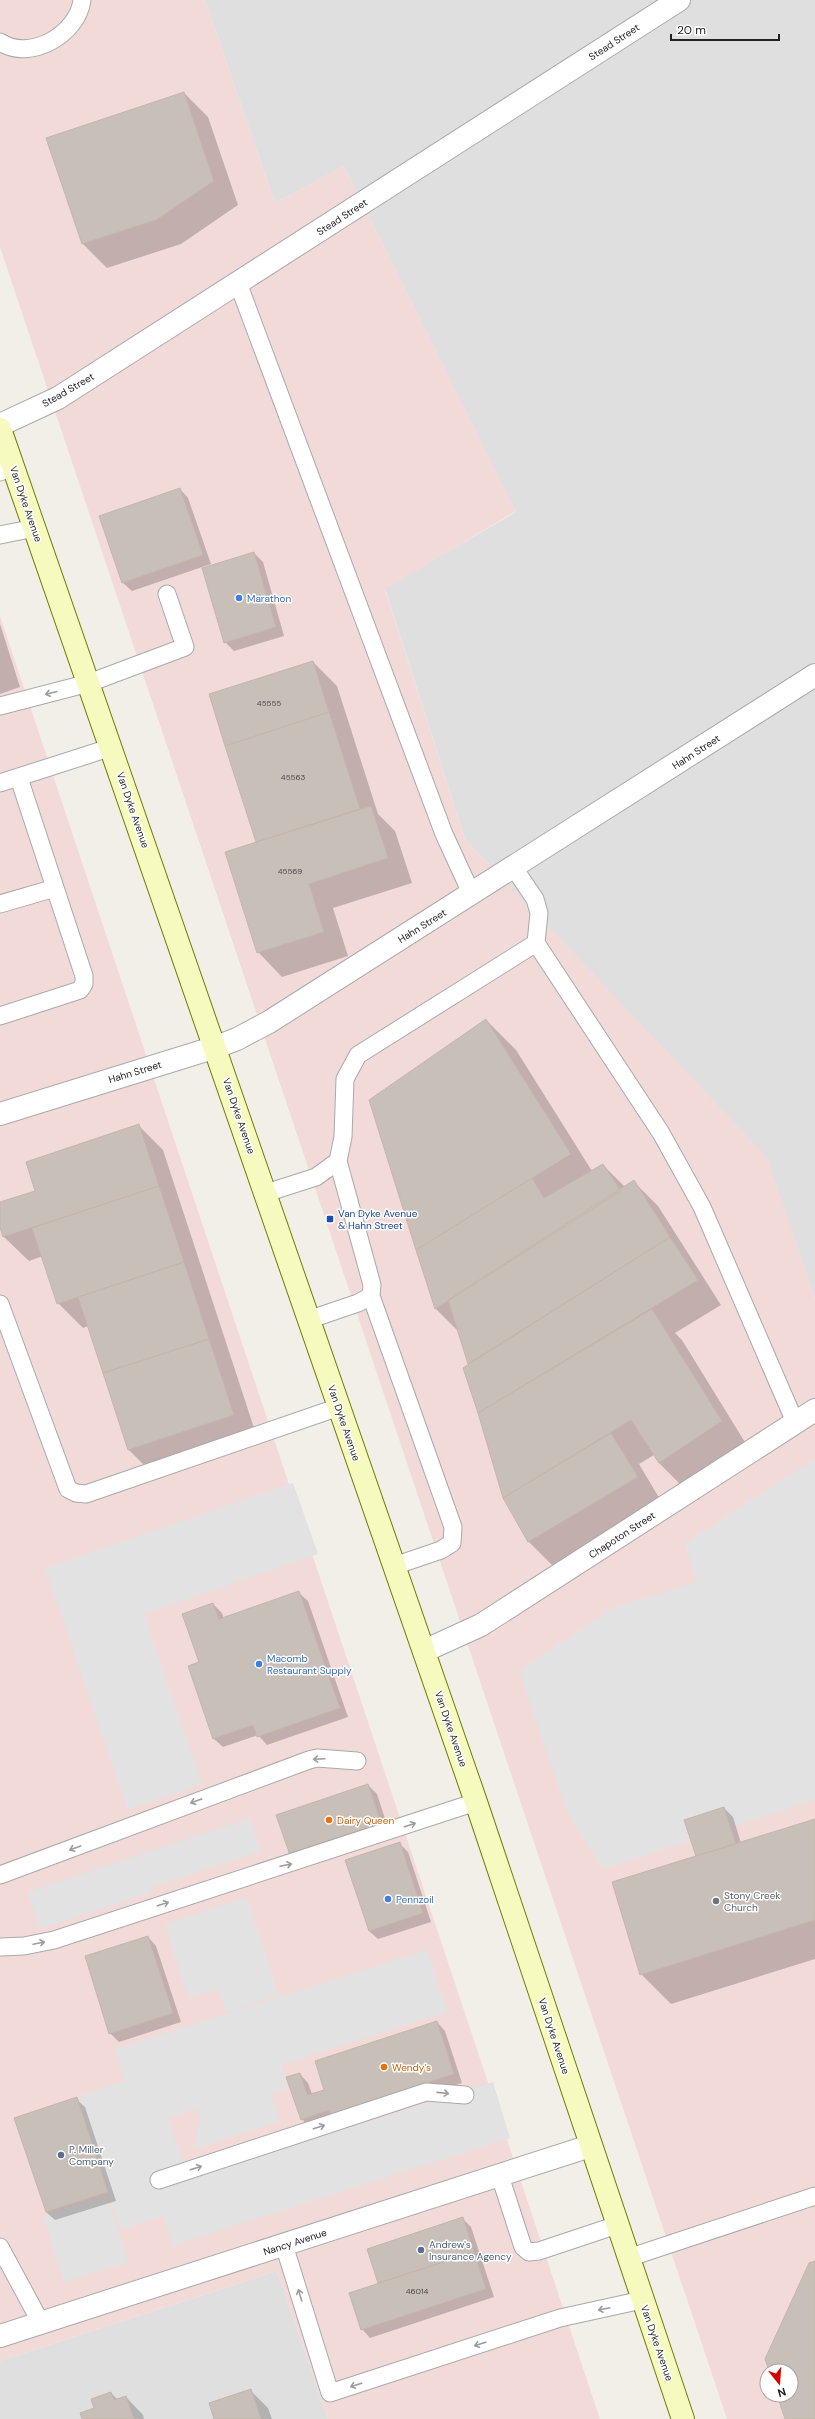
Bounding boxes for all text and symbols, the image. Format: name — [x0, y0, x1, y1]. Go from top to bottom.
scale bar — [671, 16, 779, 42]
street label: Stead Street — [586, 21, 642, 63]
text: 20 m — [677, 22, 706, 38]
street label: Stead Street — [314, 196, 370, 238]
street label: Stead Street — [40, 370, 96, 410]
street label: Van Dyke Avenue — [7, 464, 45, 544]
place label: Marathon — [247, 592, 291, 605]
marker: Marathon — [234, 593, 244, 603]
one-way arrow — [45, 689, 58, 697]
house number: 45555 — [257, 698, 281, 708]
street label: Hahn Street — [670, 732, 723, 772]
street label: Van Dyke Avenue — [114, 770, 152, 850]
house number: 45563 — [281, 772, 305, 782]
house number: 45569 — [278, 866, 302, 876]
street label: Hahn Street — [395, 906, 449, 946]
street label: Hahn Street — [107, 1058, 163, 1086]
street label: Van Dyke Avenue — [220, 1076, 258, 1156]
place label: Van Dyke Avenue & Hahn Street — [338, 1207, 418, 1232]
marker: Van Dyke Avenue & Hahn Street — [325, 1214, 335, 1224]
street label: Van Dyke Avenue — [325, 1383, 363, 1463]
street label: Chapoton Street — [586, 1509, 658, 1561]
place label: Macomb Restaurant Supply — [267, 1652, 352, 1677]
marker: Macomb Restaurant Supply — [254, 1659, 264, 1669]
street label: Van Dyke Avenue — [432, 1689, 470, 1769]
one-way arrow — [313, 1755, 326, 1763]
one-way arrow — [190, 1797, 202, 1805]
place label: Dairy Queen — [337, 1814, 394, 1827]
marker: Dairy Queen — [324, 1815, 334, 1825]
one-way arrow — [404, 1820, 416, 1828]
one-way arrow — [69, 1845, 82, 1852]
one-way arrow — [280, 1860, 293, 1868]
place label: Stony Creek Church — [724, 1889, 780, 1914]
place label: Pennzoil — [396, 1893, 434, 1906]
marker: Pennzoil — [383, 1894, 393, 1904]
marker: Stony Creek Church — [711, 1896, 721, 1906]
one-way arrow — [156, 1900, 168, 1908]
one-way arrow — [32, 1939, 45, 1947]
street label: Van Dyke Avenue — [536, 1996, 573, 2076]
place label: Wendy's — [392, 2061, 431, 2074]
marker: Wendy's — [379, 2062, 389, 2072]
one-way arrow — [436, 2090, 449, 2097]
one-way arrow — [313, 2123, 326, 2130]
place label: P. Miller Company — [69, 2143, 114, 2168]
marker: P. Miller Company — [56, 2150, 66, 2160]
one-way arrow — [189, 2164, 202, 2171]
street label: Nancy Avenue — [262, 2226, 329, 2258]
place label: Andrew's Insurance Agency — [429, 2238, 512, 2263]
marker: Andrew's Insurance Agency — [416, 2245, 426, 2255]
house number: 46014 — [406, 2286, 428, 2296]
one-way arrow — [296, 2289, 303, 2302]
street label: Van Dyke Avenue — [638, 2303, 676, 2383]
one-way arrow — [598, 2305, 611, 2313]
one-way arrow — [474, 2341, 486, 2349]
north arrow — [759, 2363, 799, 2403]
one-way arrow — [350, 2382, 363, 2389]
text: N — [776, 2385, 788, 2400]

